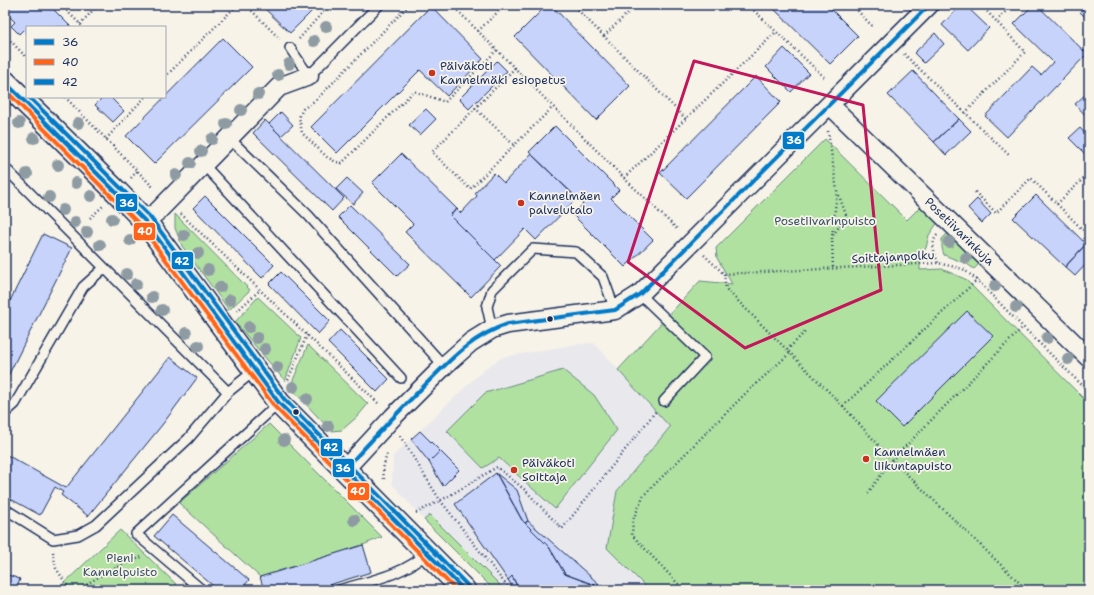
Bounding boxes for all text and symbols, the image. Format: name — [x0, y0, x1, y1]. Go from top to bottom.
legend — [26, 26, 166, 98]
text: 36 — [62, 34, 79, 50]
text: 40 — [62, 54, 79, 70]
place label: Päiväkoti Kannelmäki esiopetus — [440, 58, 566, 88]
marker: Päiväkoti Kannelmäki esiopetus — [427, 68, 437, 78]
text: 42 — [62, 74, 78, 90]
line badge: 36 — [782, 131, 805, 150]
text: 36 — [786, 133, 802, 148]
place label: Kannelmäen palvelutalo — [529, 188, 601, 218]
line badge: 36 — [115, 193, 138, 212]
street label: Posetiivarinkuja — [921, 194, 998, 269]
text: 36 — [119, 196, 135, 211]
marker: Kannelmäen palvelutalo — [516, 198, 526, 208]
park label: Posetiivarinpuisto — [774, 213, 876, 229]
line badge: 40 — [133, 222, 156, 241]
text: 40 — [137, 224, 153, 239]
street label: Soittajanpolku — [851, 247, 935, 267]
line badge: 42 — [171, 251, 194, 270]
text: 42 — [175, 254, 190, 269]
unlabelled marker — [545, 314, 555, 324]
unlabelled marker — [291, 407, 301, 417]
line badge: 42 — [320, 438, 343, 457]
text: 42 — [324, 440, 339, 455]
place label: Kannelmäen liikuntapuisto — [874, 444, 952, 474]
marker: Kannelmäen liikuntapuisto — [861, 454, 871, 464]
place label: Päiväkoti Soittaja — [522, 455, 575, 485]
line badge: 36 — [332, 458, 355, 478]
text: 36 — [335, 461, 351, 476]
marker: Päiväkoti Soittaja — [509, 465, 519, 475]
line badge: 40 — [347, 482, 370, 501]
text: 40 — [350, 484, 366, 499]
park label: Pieni Kannelpuisto — [83, 550, 157, 580]

